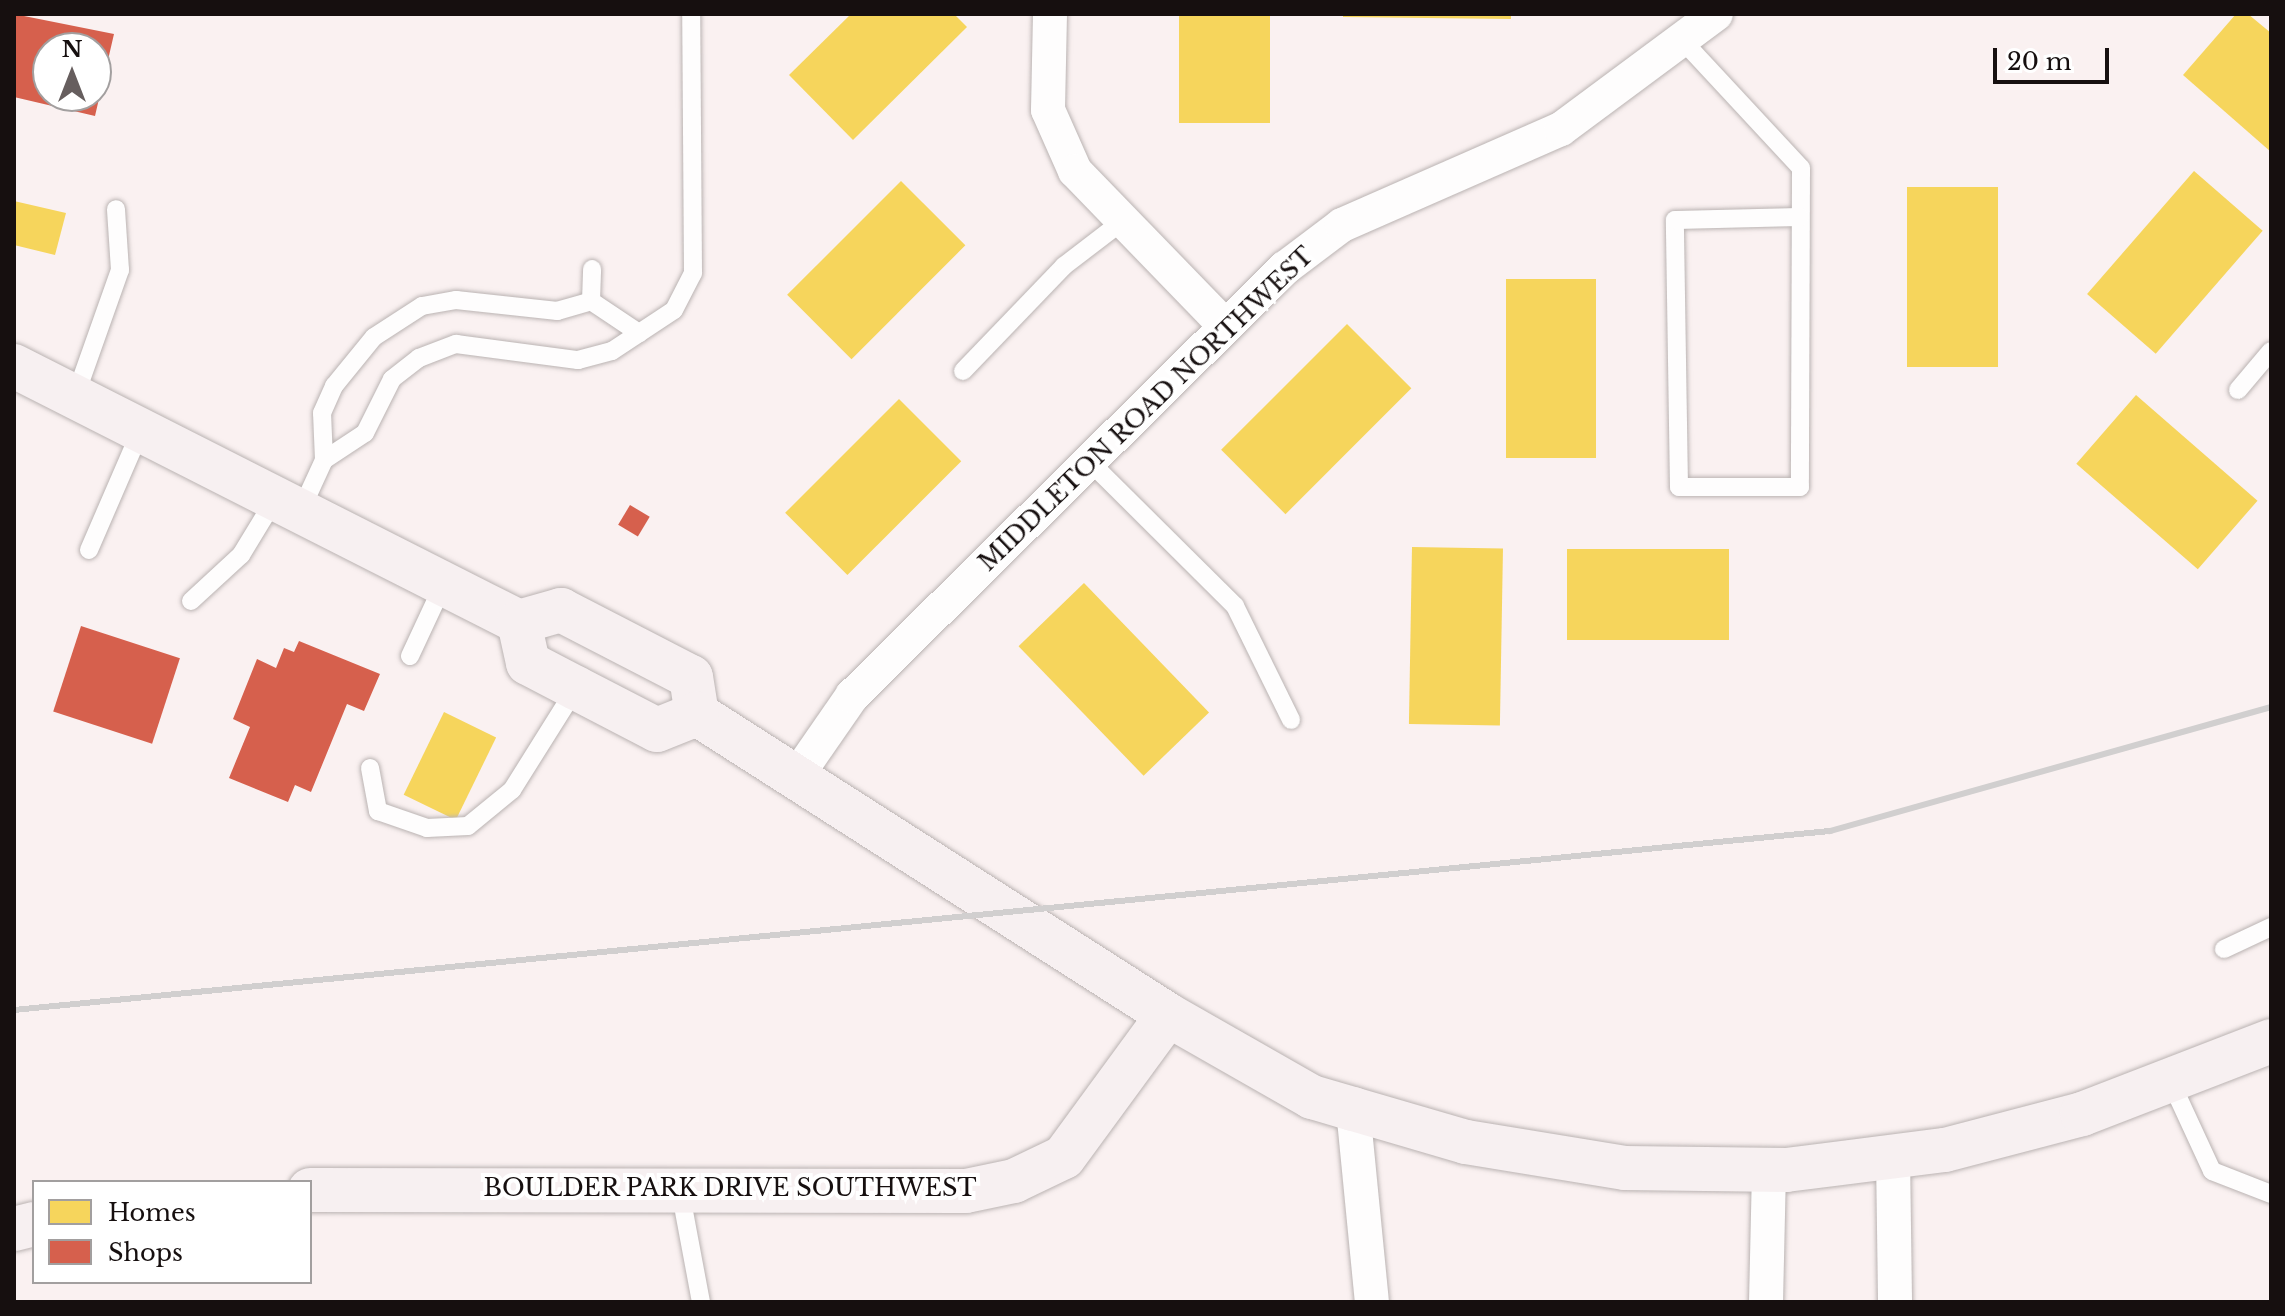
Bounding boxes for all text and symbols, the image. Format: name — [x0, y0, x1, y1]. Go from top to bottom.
north arrow — [32, 32, 112, 112]
scale bar — [1997, 32, 2113, 82]
text: N — [62, 36, 82, 63]
text: 20 m — [2007, 47, 2072, 76]
street label: MIDDLETON ROAD NORTHWEST — [973, 241, 1319, 577]
street label: BOULDER PARK DRIVE SOUTHWEST — [483, 1174, 977, 1202]
legend — [32, 1180, 312, 1284]
text: Homes — [108, 1198, 196, 1227]
text: Shops — [108, 1238, 183, 1267]

